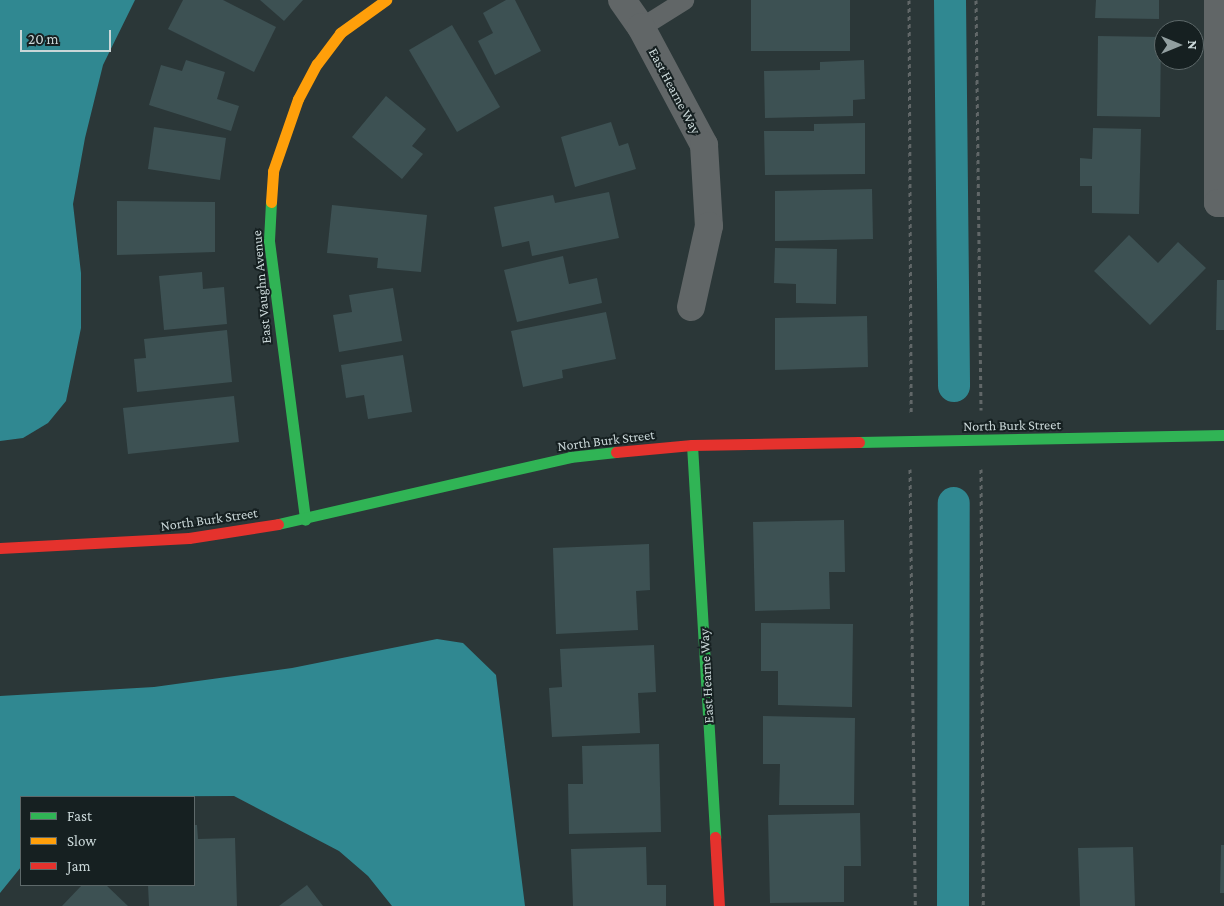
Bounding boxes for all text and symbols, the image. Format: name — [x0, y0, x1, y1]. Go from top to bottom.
scale bar — [22, 20, 114, 52]
north arrow — [1154, 20, 1204, 70]
text: 20 m — [28, 31, 59, 47]
text: N — [1185, 40, 1201, 50]
street label: East Hearne Way — [645, 45, 705, 137]
street label: East Vaughn Avenue — [248, 230, 274, 344]
street label: North Burk Street — [963, 416, 1061, 434]
street label: North Burk Street — [556, 426, 656, 454]
street label: North Burk Street — [159, 504, 259, 534]
street label: East Hearne Way — [695, 628, 717, 724]
legend — [20, 796, 195, 886]
text: Fast — [67, 808, 92, 824]
text: Slow — [67, 833, 96, 849]
text: Jam — [67, 858, 90, 874]

